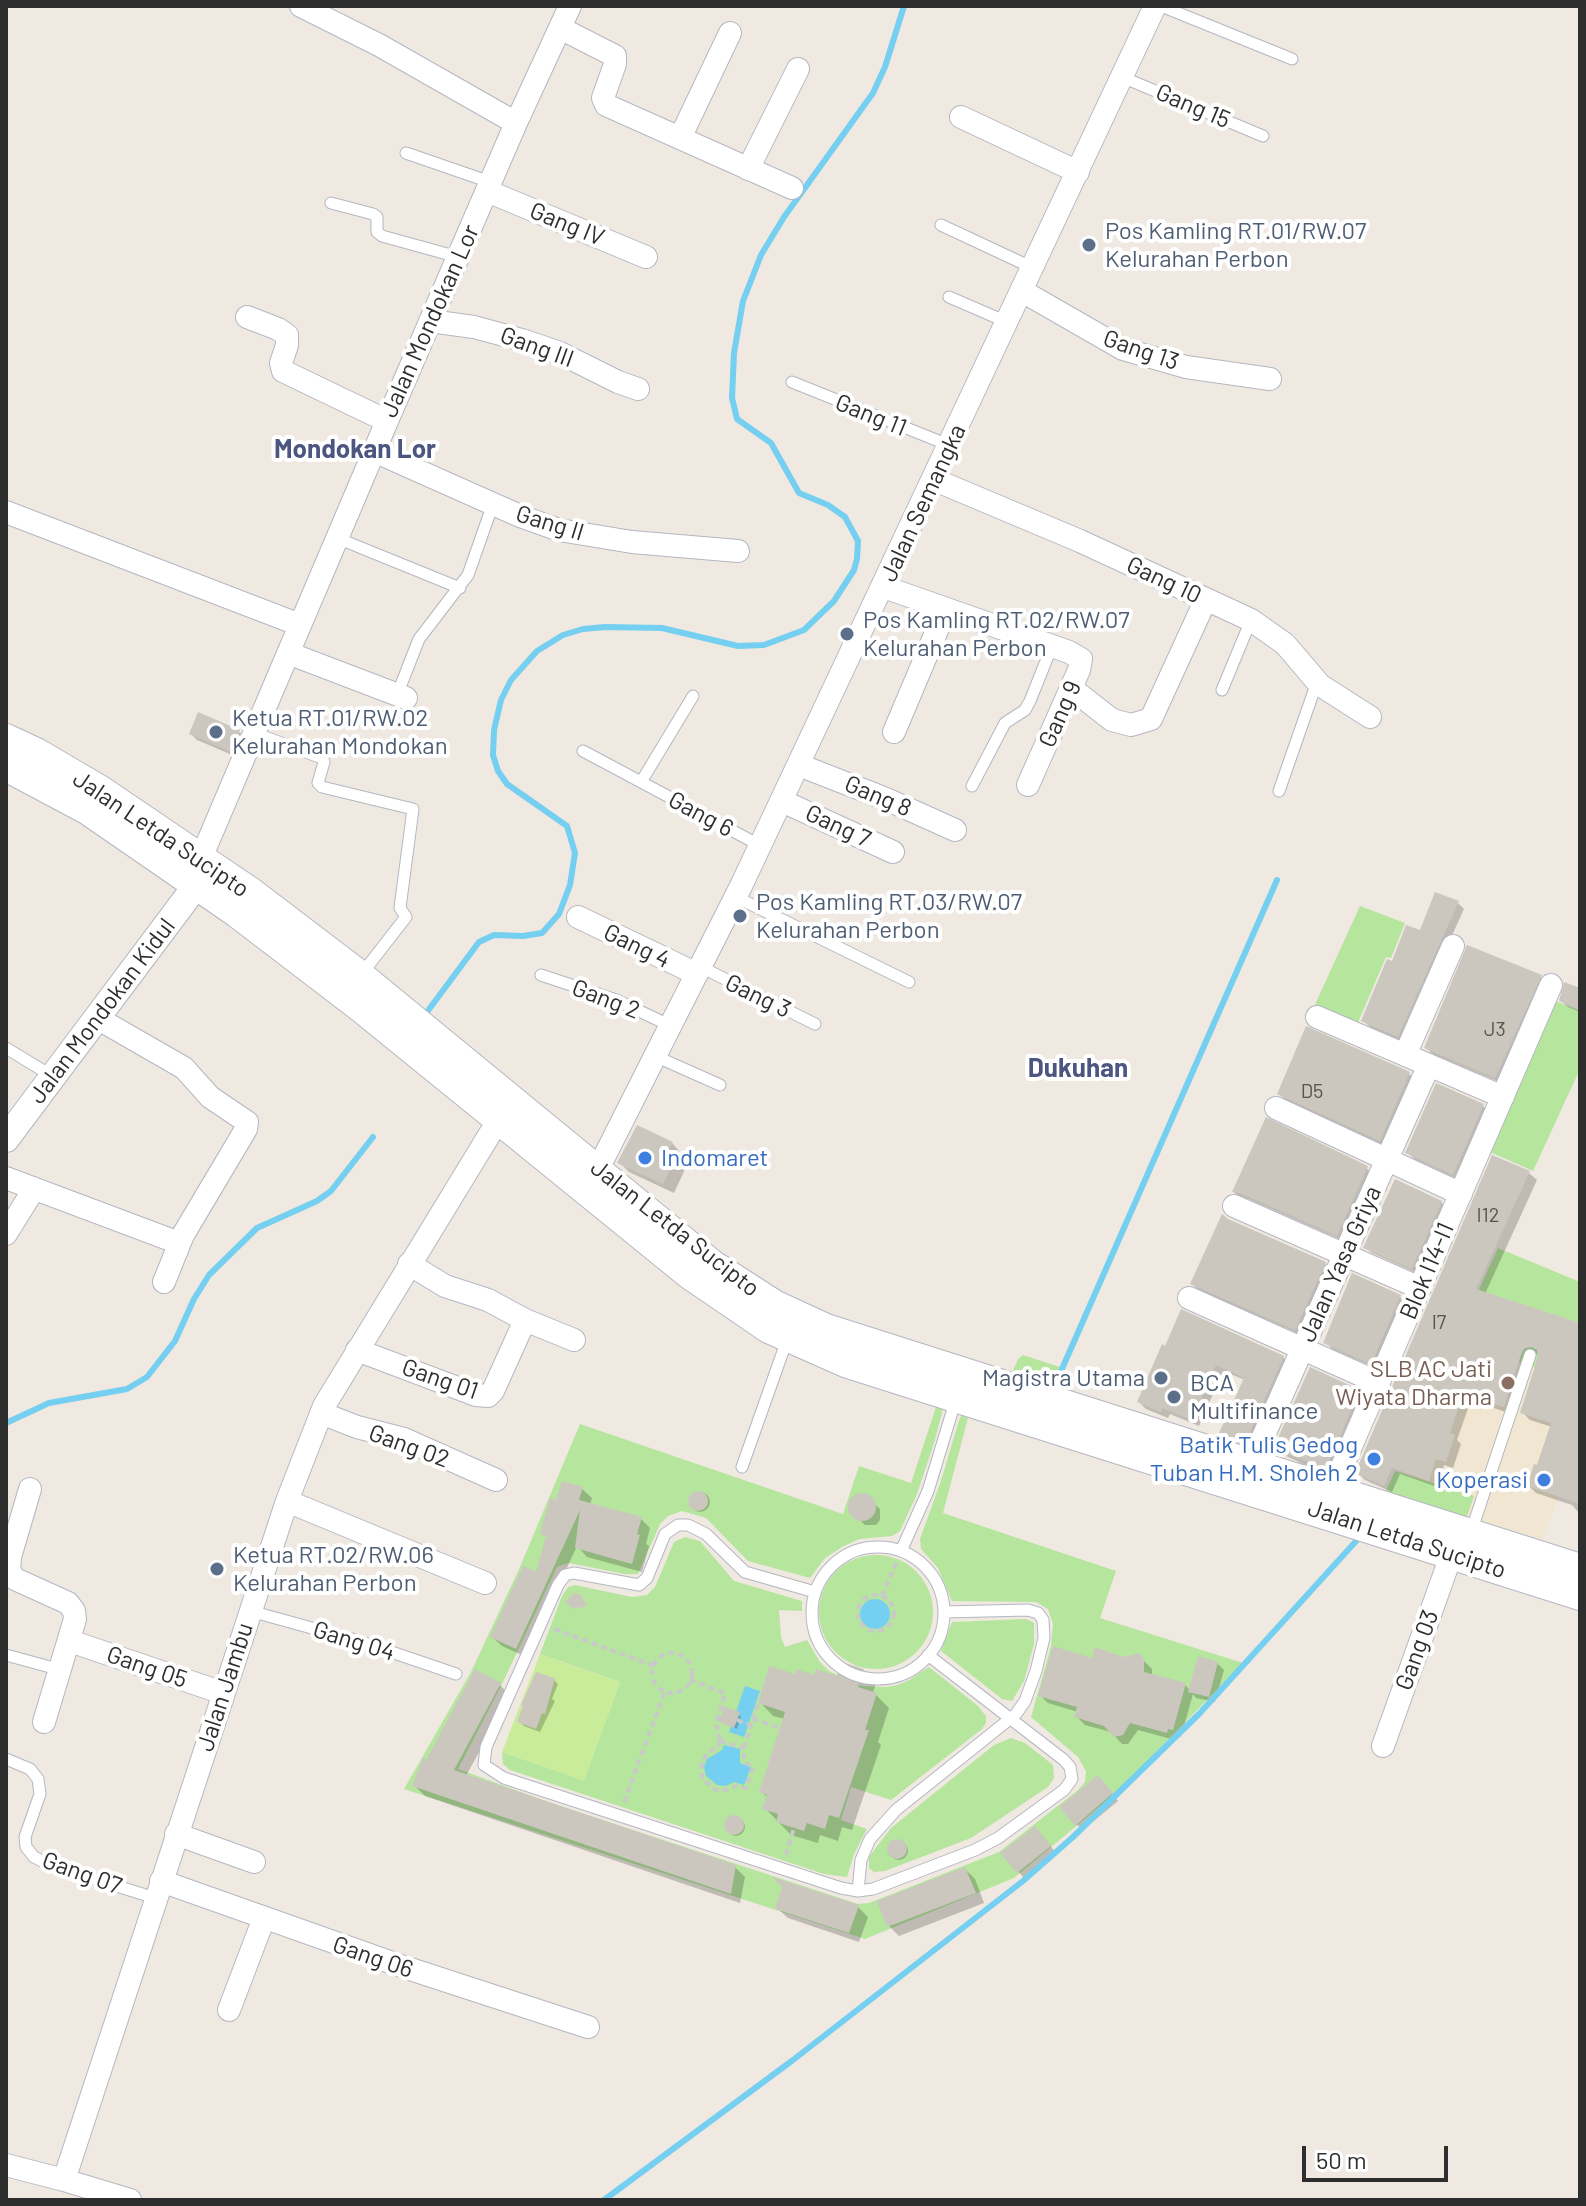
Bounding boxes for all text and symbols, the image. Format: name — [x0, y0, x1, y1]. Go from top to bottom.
street label: Gang 15 — [1151, 77, 1235, 135]
street label: Gang IV — [526, 196, 608, 252]
place label: Pos Kamling RT.01/RW.07 Kelurahan Perbon — [1105, 217, 1366, 273]
street label: Jalan Mondokan Lor — [375, 220, 485, 422]
marker: Pos Kamling RT.01/RW.07 Kelurahan Perbon — [1080, 236, 1098, 254]
street label: Gang III — [496, 320, 578, 374]
street label: Gang 13 — [1099, 324, 1183, 376]
street label: Gang 11 — [831, 388, 911, 442]
street label: Jalan Semangka — [874, 420, 972, 586]
district label: Mondokan Lor — [274, 433, 436, 465]
street label: Gang II — [512, 499, 588, 547]
street label: Gang 10 — [1122, 550, 1206, 610]
place label: Pos Kamling RT.02/RW.07 Kelurahan Perbon — [863, 606, 1130, 662]
marker: Pos Kamling RT.02/RW.07 Kelurahan Perbon — [838, 625, 856, 643]
street label: Gang 9 — [1033, 676, 1087, 752]
place label: Ketua RT.01/RW.02 Kelurahan Mondokan — [232, 704, 448, 760]
marker: Ketua RT.01/RW.02 Kelurahan Mondokan — [207, 723, 225, 741]
street label: Jalan Letda Sucipto — [67, 764, 255, 904]
street label: Gang 8 — [840, 769, 916, 823]
street label: Gang 6 — [663, 785, 739, 843]
street label: Gang 7 — [801, 798, 875, 854]
place label: Pos Kamling RT.03/RW.07 Kelurahan Perbon — [756, 888, 1022, 944]
marker: Pos Kamling RT.03/RW.07 Kelurahan Perbon — [731, 907, 749, 925]
street label: Jalan Mondokan Kidul — [23, 913, 181, 1109]
street label: Gang 4 — [599, 918, 675, 974]
street label: Gang 3 — [720, 968, 796, 1024]
street label: Gang 2 — [568, 973, 644, 1025]
house number: J3 — [1484, 1017, 1506, 1041]
district label: Dukuhan — [1028, 1052, 1128, 1084]
house number: D5 — [1301, 1079, 1323, 1103]
place label: Indomaret — [661, 1144, 768, 1172]
marker: Indomaret — [636, 1149, 654, 1167]
street label: Jalan Letda Sucipto — [585, 1153, 765, 1303]
street label: Jalan Yasa Griya — [1293, 1182, 1387, 1346]
house number: I12 — [1477, 1203, 1499, 1227]
street label: Blok I14-I1 — [1394, 1218, 1460, 1324]
house number: I7 — [1432, 1310, 1446, 1334]
street label: Gang 01 — [398, 1353, 482, 1405]
place label: SLB AC Jati Wiyata Dharma — [1335, 1355, 1492, 1411]
place label: Magistra Utama — [982, 1364, 1145, 1392]
marker: Magistra Utama — [1152, 1369, 1170, 1387]
place label: BCA Multifinance — [1190, 1369, 1318, 1425]
marker: SLB AC Jati Wiyata Dharma — [1499, 1374, 1517, 1392]
marker: BCA Multifinance — [1165, 1388, 1183, 1406]
street label: Gang 02 — [365, 1418, 453, 1474]
place label: Batik Tulis Gedog Tuban H.M. Sholeh 2 — [1150, 1431, 1358, 1487]
marker: Batik Tulis Gedog Tuban H.M. Sholeh 2 — [1365, 1450, 1383, 1468]
place label: Koperasi — [1436, 1466, 1528, 1494]
marker: Koperasi — [1535, 1471, 1553, 1489]
street label: Jalan Letda Sucipto — [1304, 1493, 1510, 1585]
place label: Ketua RT.02/RW.06 Kelurahan Perbon — [233, 1541, 434, 1597]
marker: Ketua RT.02/RW.06 Kelurahan Perbon — [208, 1560, 226, 1578]
street label: Gang 03 — [1389, 1606, 1445, 1694]
street label: Gang 04 — [310, 1615, 398, 1667]
street label: Jalan Jambu — [191, 1619, 259, 1755]
street label: Gang 05 — [103, 1640, 191, 1694]
street label: Gang 07 — [38, 1845, 126, 1901]
street label: Gang 06 — [329, 1930, 417, 1984]
scale bar — [1306, 2130, 1452, 2180]
text: 50 m — [1316, 2145, 1367, 2174]

